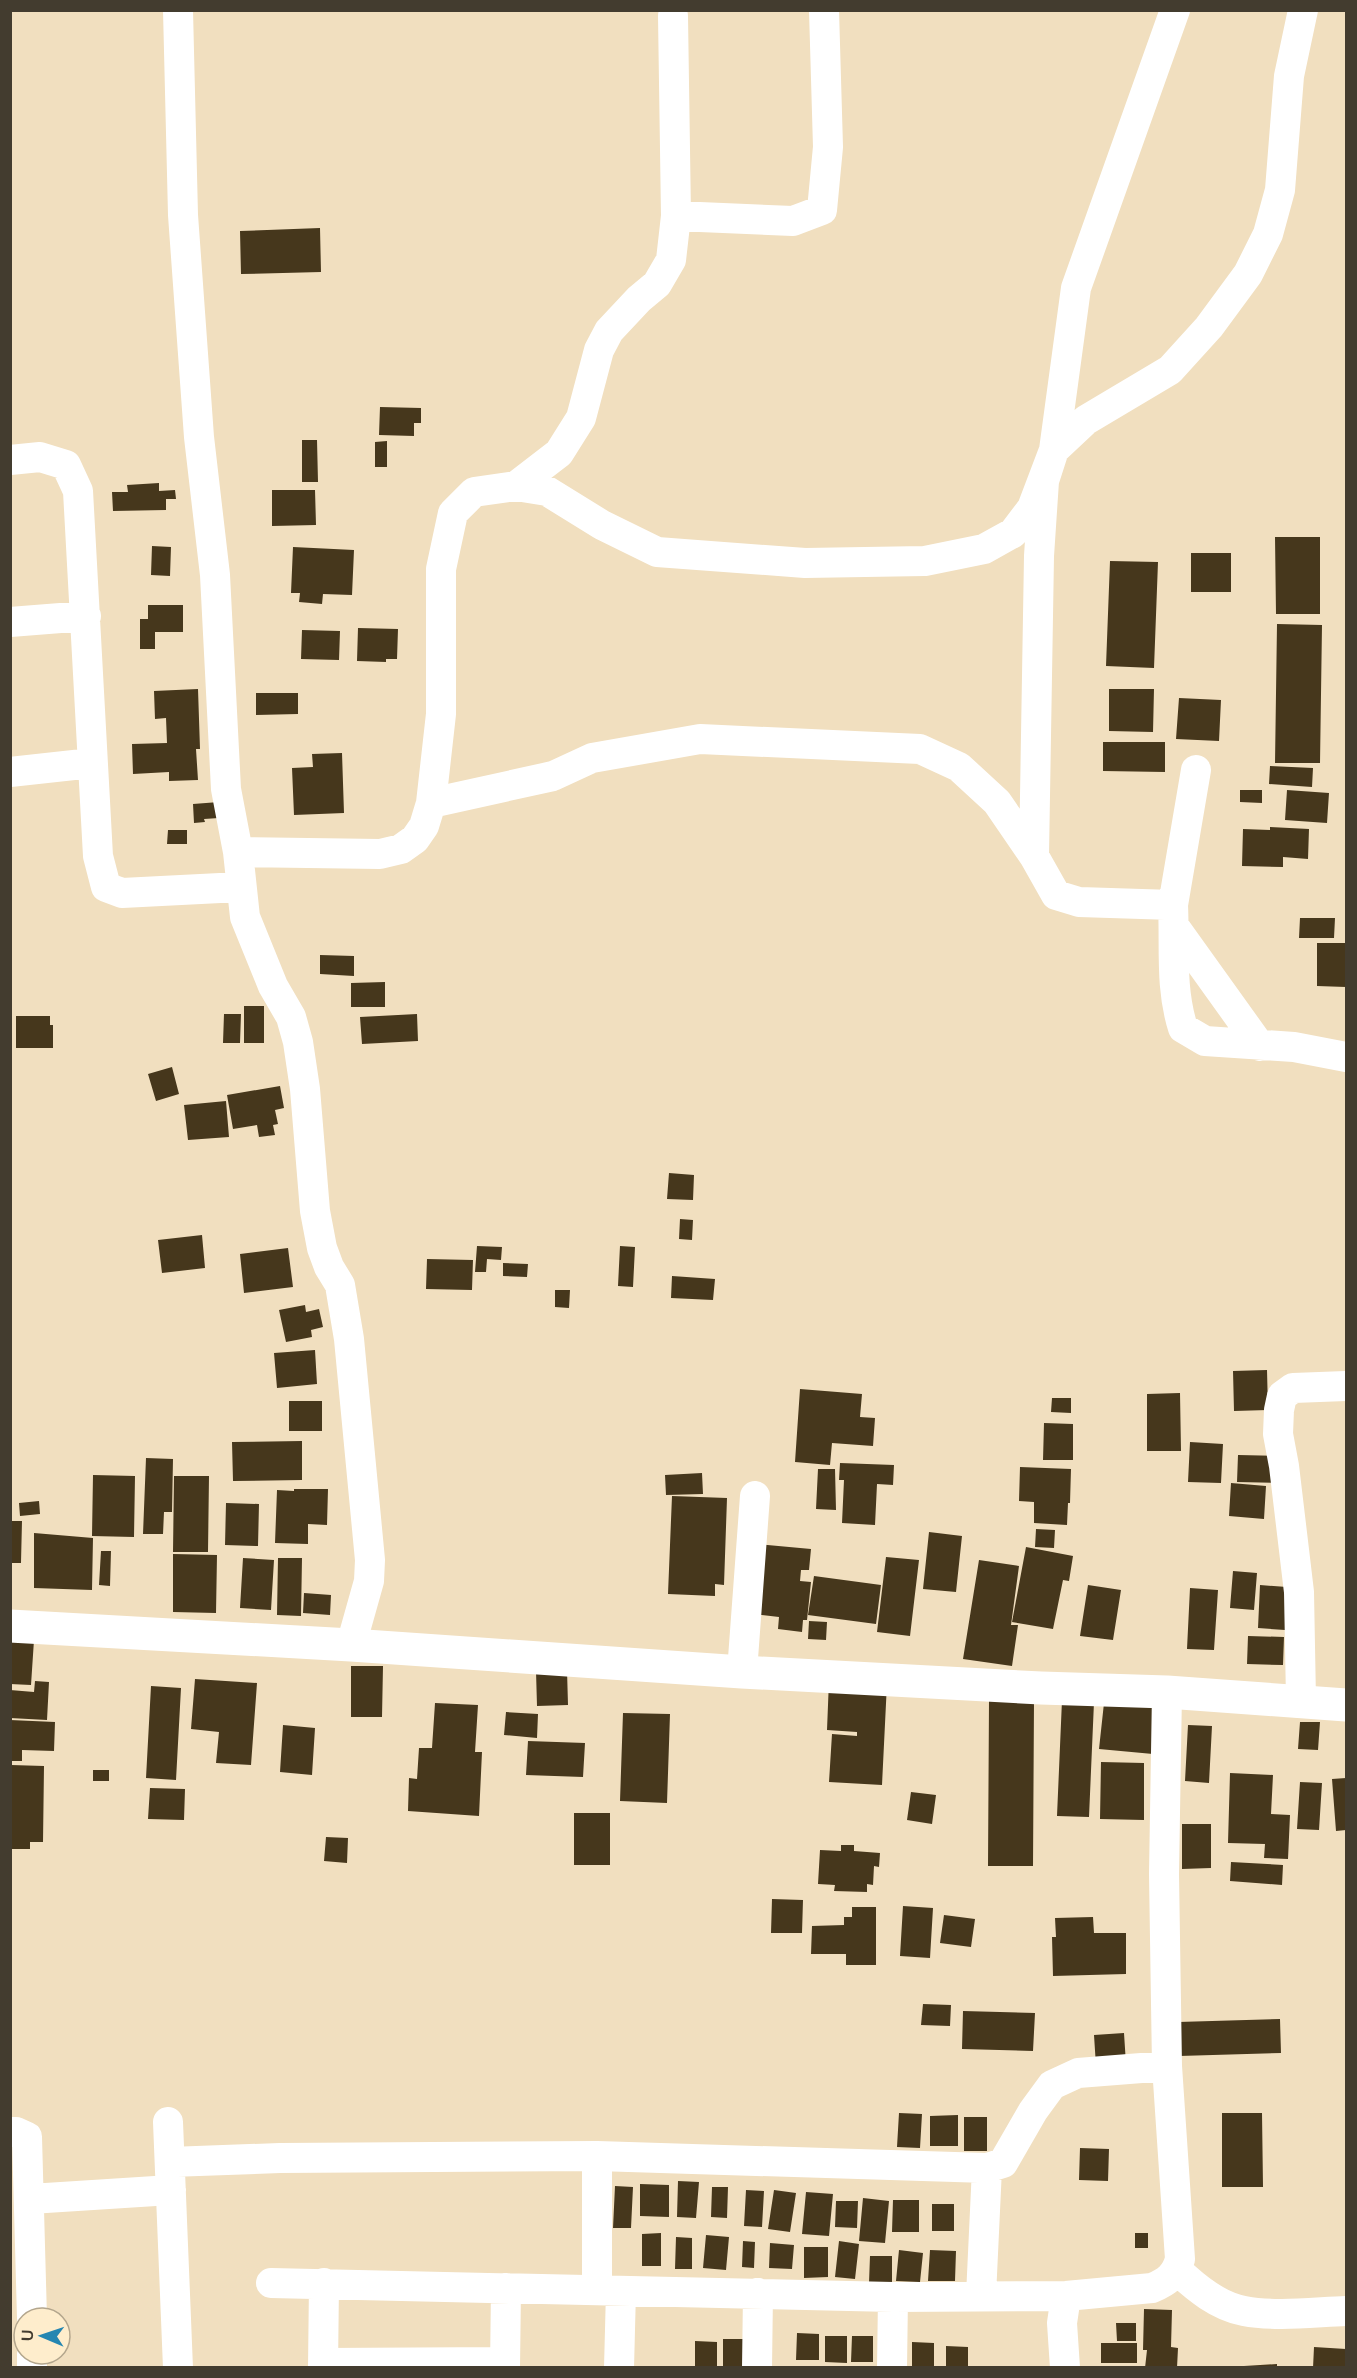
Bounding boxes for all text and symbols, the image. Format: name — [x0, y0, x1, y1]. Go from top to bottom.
north arrow — [12, 2306, 72, 2366]
text: U — [17, 2329, 37, 2342]

